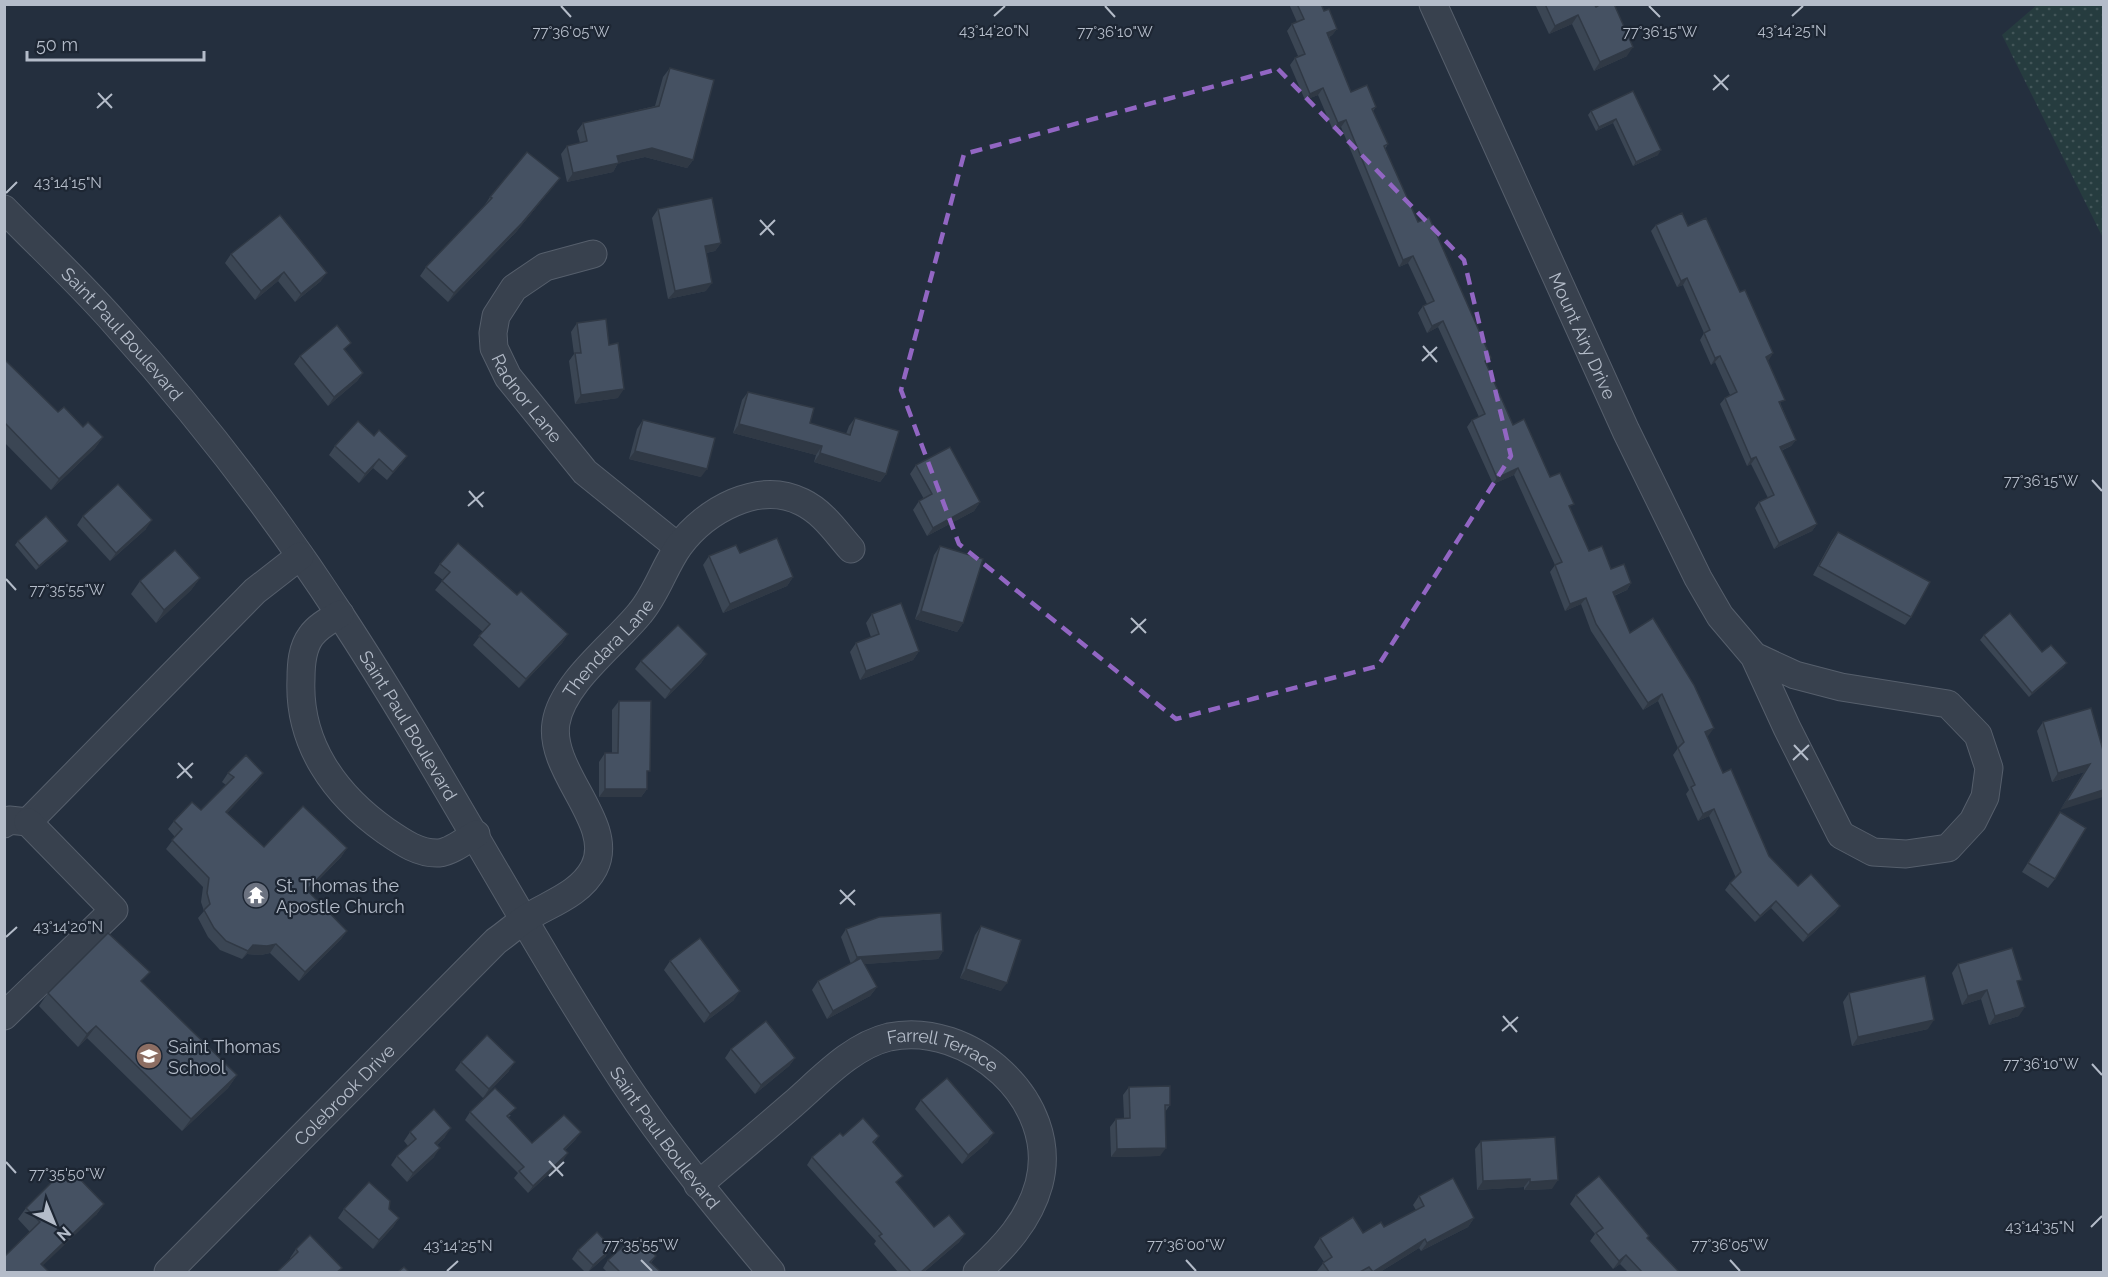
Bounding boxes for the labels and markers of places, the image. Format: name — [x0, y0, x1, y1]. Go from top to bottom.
place label: St. Thomas the Apostle Church — [276, 875, 405, 917]
temple icon: St. Thomas the Apostle Church — [241, 880, 271, 910]
place label: Saint Thomas School — [168, 1036, 281, 1078]
school or university icon: Saint Thomas School — [134, 1041, 164, 1071]

